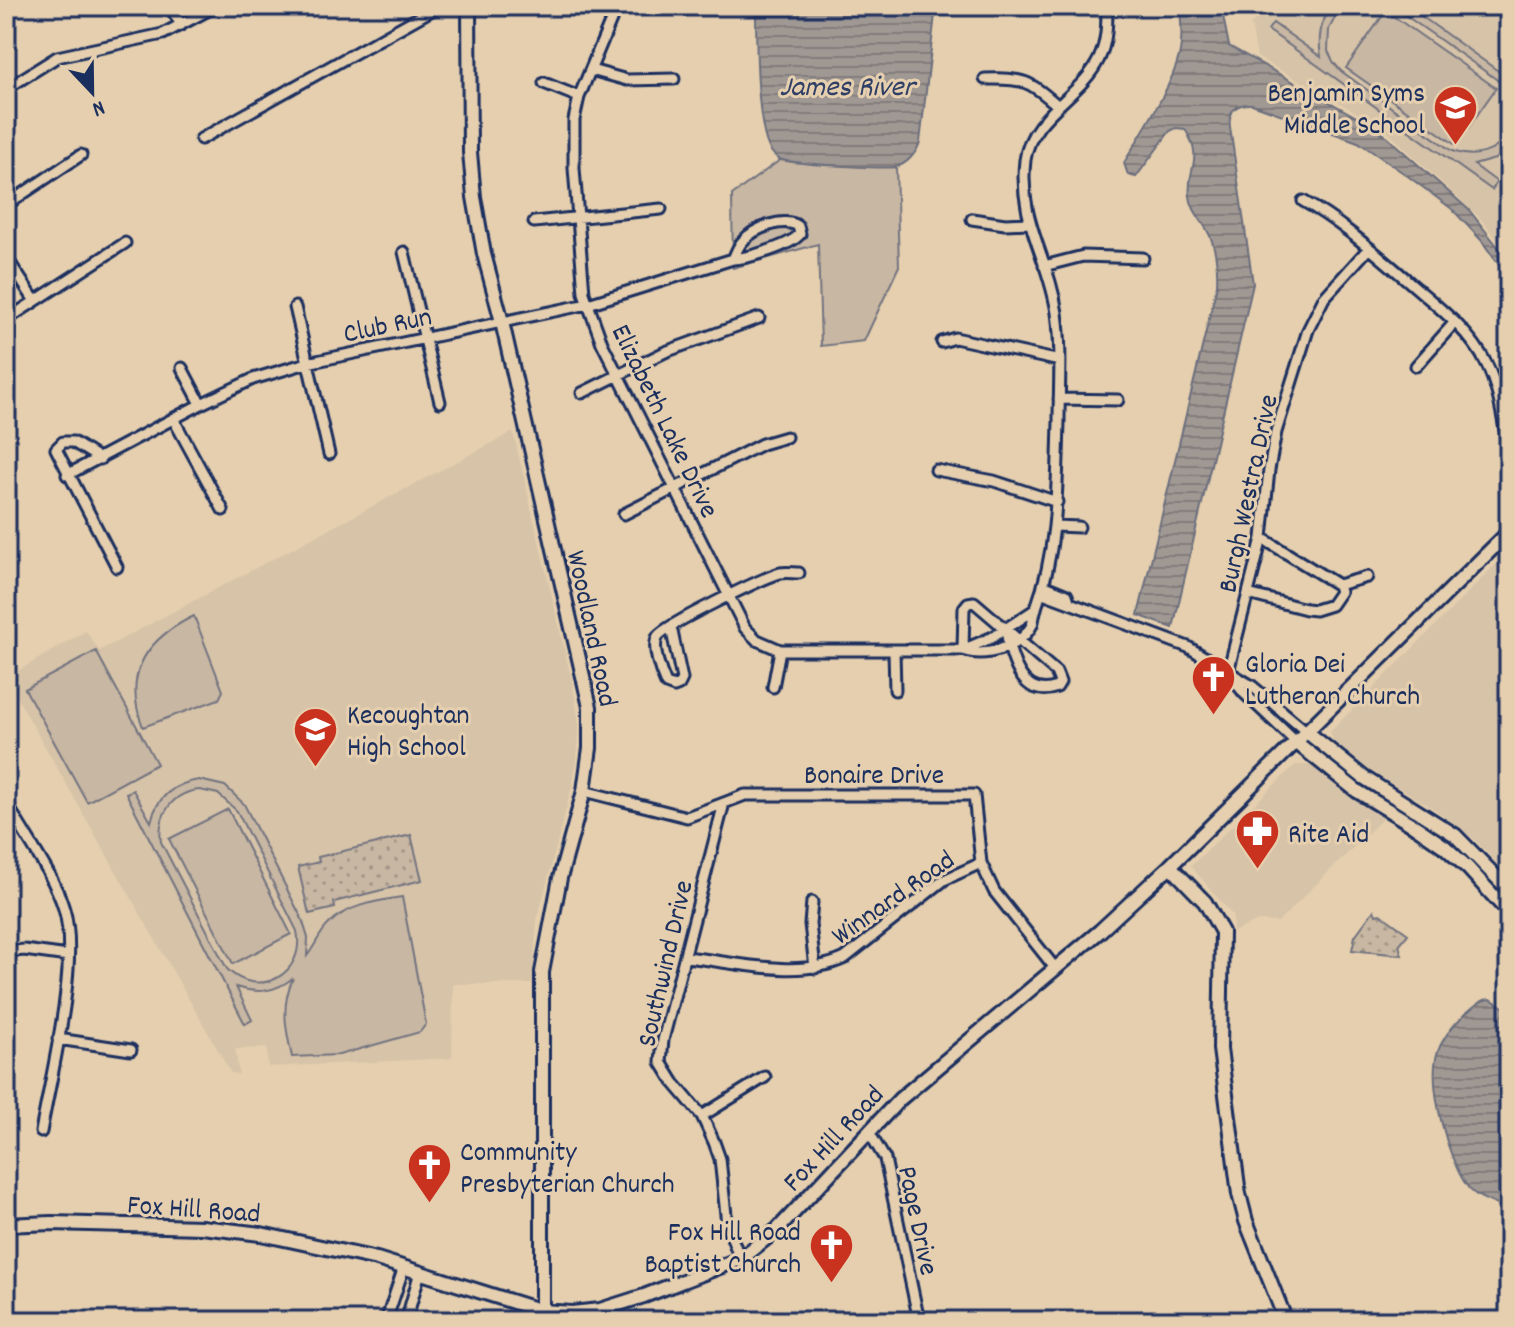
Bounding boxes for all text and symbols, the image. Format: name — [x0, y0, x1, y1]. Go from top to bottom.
north arrow — [52, 52, 132, 132]
water label: James River — [779, 68, 917, 111]
place label: Benjamin Syms Middle School — [1268, 76, 1425, 148]
school or university icon: Benjamin Syms Middle School — [1432, 83, 1480, 146]
text: N — [87, 91, 109, 124]
street label: Club Run — [340, 299, 436, 357]
street label: Elizabeth Lake Drive — [598, 319, 727, 526]
street label: Burgh Westra Drive — [1210, 391, 1291, 597]
street label: Woodland Road — [553, 547, 625, 711]
place label: Gloria Dei Lutheran Church — [1245, 647, 1420, 719]
church icon: Gloria Dei Lutheran Church — [1190, 654, 1238, 717]
place label: Kecoughtan High School — [347, 698, 470, 770]
school or university icon: Kecoughtan High School — [292, 705, 340, 768]
street label: Bonaire Drive — [804, 758, 944, 798]
pharmacy icon: Rite Aid — [1233, 808, 1281, 871]
place label: Rite Aid — [1288, 817, 1369, 857]
street label: Winnard Road — [825, 843, 965, 957]
street label: Southwind Drive — [629, 877, 706, 1051]
street label: Fox Hill Road — [776, 1078, 896, 1203]
place label: Community Presbyterian Church — [460, 1135, 675, 1207]
church icon: Community Presbyterian Church — [405, 1142, 453, 1205]
street label: Page Drive — [884, 1163, 946, 1279]
street label: Fox Hill Road — [126, 1187, 262, 1237]
place label: Fox Hill Road Baptist Church — [645, 1215, 801, 1287]
church icon: Fox Hill Road Baptist Church — [808, 1222, 856, 1285]

